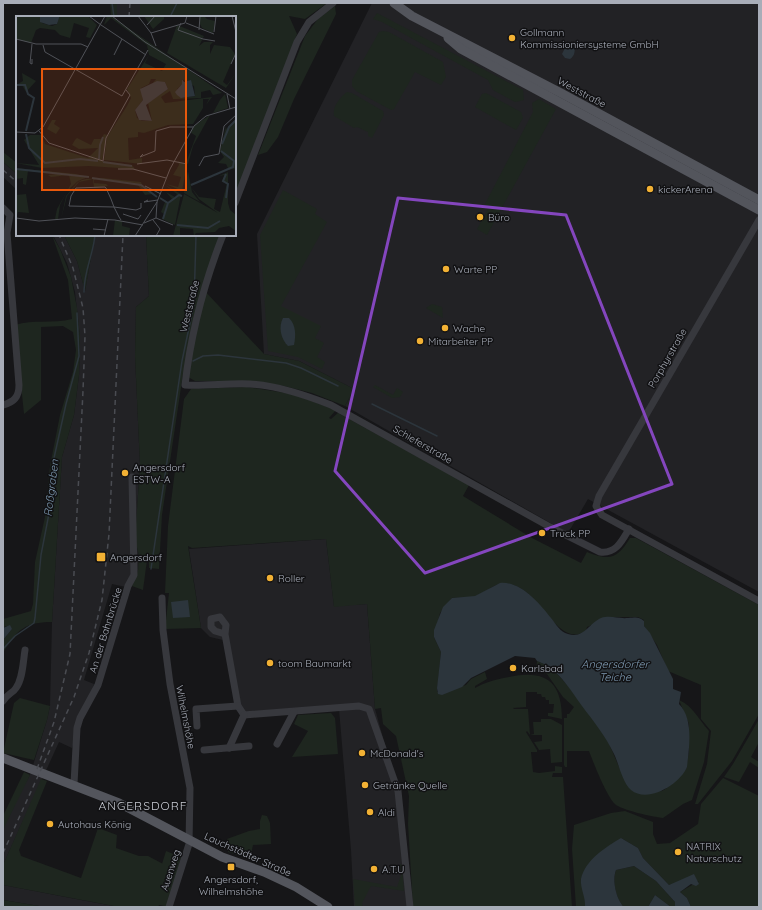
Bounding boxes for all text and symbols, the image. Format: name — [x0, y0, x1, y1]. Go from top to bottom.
inset map — [16, 16, 236, 236]
place label: Gollmann Kommissioniersysteme GmbH — [520, 26, 659, 51]
marker: Gollmann Kommissioniersysteme GmbH — [507, 33, 517, 43]
street label: Weststraße — [555, 74, 609, 111]
place label: kickerArena — [658, 183, 713, 196]
marker: kickerArena — [645, 184, 655, 194]
place label: Büro — [488, 211, 510, 224]
marker: Büro — [475, 212, 485, 222]
place label: Warte PP — [454, 263, 497, 276]
marker: Warte PP — [441, 264, 451, 274]
street label: Weststraße — [177, 278, 202, 333]
place label: Wache — [453, 322, 485, 335]
marker: Wache — [440, 323, 450, 333]
street label: Porphyrstraße — [645, 326, 690, 390]
place label: Mitarbeiter PP — [428, 335, 493, 348]
marker: Mitarbeiter PP — [415, 336, 425, 346]
street label: Schieferstraße — [391, 422, 455, 467]
water label: Roßgraben — [41, 458, 62, 517]
place label: Angersdorf ESTW-A — [133, 461, 185, 486]
marker: Angersdorf ESTW-A — [120, 468, 130, 478]
place label: Truck PP — [550, 527, 590, 540]
marker: Truck PP — [537, 528, 547, 538]
marker: Angersdorf — [95, 551, 107, 563]
place label: Angersdorf — [110, 551, 162, 564]
place label: Roller — [278, 572, 305, 585]
marker: Roller — [265, 573, 275, 583]
street label: An der Bahnbrücke — [86, 585, 125, 675]
place label: toom Baumarkt — [278, 657, 352, 670]
water label: Angersdorfer Teiche — [581, 657, 650, 684]
marker: toom Baumarkt — [265, 658, 275, 668]
place label: Karlsbad — [521, 662, 563, 675]
marker: Karlsbad — [508, 663, 518, 673]
street label: Wilhelmshöhe — [173, 684, 198, 750]
place label: McDonald's — [370, 747, 424, 760]
marker: McDonald's — [357, 748, 367, 758]
place label: Getränke Quelle — [373, 779, 448, 792]
marker: Getränke Quelle — [360, 780, 370, 790]
district label: ANGERSDORF — [98, 798, 188, 813]
place label: Aldi — [378, 806, 395, 819]
marker: Aldi — [365, 807, 375, 817]
place label: Autohaus König — [58, 818, 131, 831]
marker: Autohaus König — [45, 819, 55, 829]
street label: Lauchstädter Straße — [202, 829, 294, 880]
place label: NATRIX Naturschutz — [686, 840, 742, 865]
marker: NATRIX Naturschutz — [673, 847, 683, 857]
street label: Auenweg — [158, 848, 183, 893]
marker: Angersdorf, Wilhelmshöhe — [226, 862, 236, 872]
place label: A.T.U — [382, 863, 404, 876]
marker: A.T.U — [369, 864, 379, 874]
place label: Angersdorf, Wilhelmshöhe — [199, 873, 264, 898]

